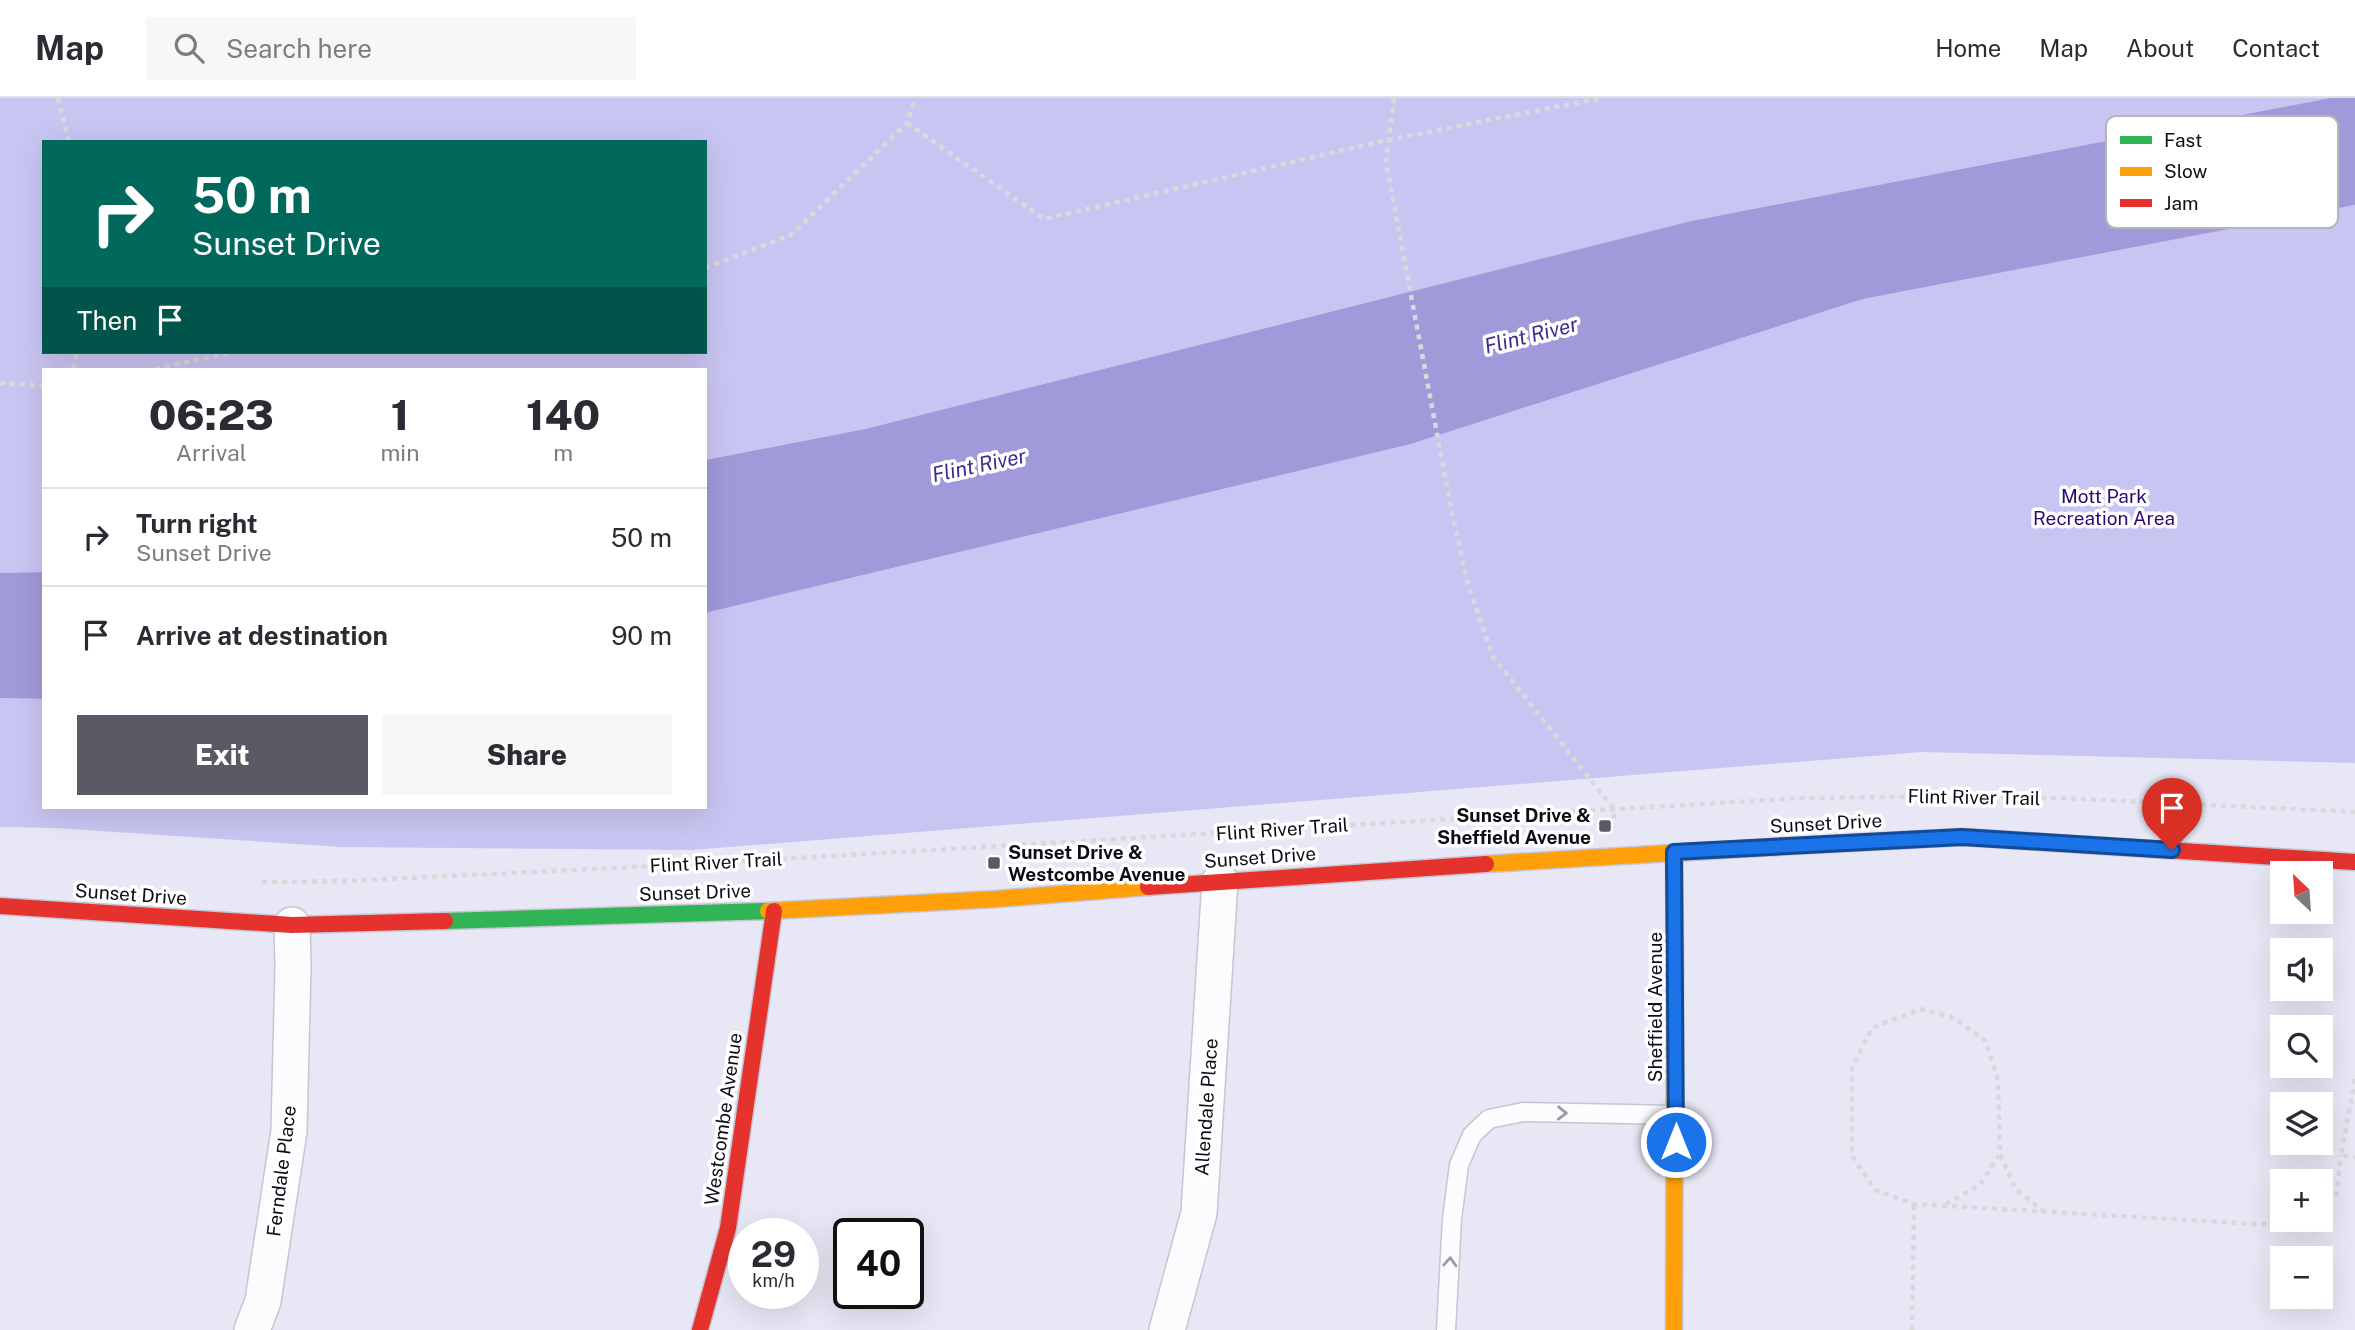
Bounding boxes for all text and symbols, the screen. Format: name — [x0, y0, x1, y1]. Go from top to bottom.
search box — [146, 17, 636, 80]
text: Map — [35, 29, 104, 67]
icon: search — [170, 29, 208, 67]
text: Search here — [226, 33, 372, 64]
text: Home — [1935, 34, 2001, 62]
text: Map — [2039, 34, 2088, 62]
text: About — [2126, 34, 2194, 62]
text: Contact — [2232, 34, 2320, 62]
legend — [2106, 116, 2338, 228]
text: Fast — [2164, 129, 2202, 151]
text: Slow — [2164, 160, 2208, 182]
text: 50 m — [192, 166, 312, 224]
icon: right — [77, 168, 168, 259]
text: Jam — [2164, 192, 2198, 214]
text: Sunset Drive — [192, 225, 381, 262]
icon: arrive — [151, 301, 189, 339]
text: Then — [77, 305, 137, 336]
water label: Flint River — [1482, 311, 1581, 359]
text: 06:23 — [149, 390, 274, 439]
text: 1 — [391, 390, 409, 439]
text: 140 — [526, 390, 600, 439]
text: Arrival — [176, 439, 247, 466]
text: min — [380, 439, 419, 466]
text: m — [553, 439, 573, 466]
water label: Flint River — [930, 443, 1029, 487]
park label: Mott Park Recreation Area — [2033, 485, 2175, 529]
text: Turn right — [136, 508, 258, 539]
icon: right — [77, 518, 115, 556]
text: 50 m — [611, 522, 672, 553]
text: Sunset Drive — [136, 539, 272, 566]
icon: arrive — [77, 616, 115, 654]
text: Arrive at destination — [136, 620, 388, 651]
text: 90 m — [611, 620, 672, 651]
button: Exit — [77, 715, 368, 795]
button: Share — [382, 715, 672, 795]
pin — [2142, 778, 2202, 850]
street label: Flint River Trail — [1907, 785, 2041, 809]
icon: arrive — [2153, 789, 2191, 827]
place label: Sunset Drive & Sheffield Avenue — [1437, 804, 1591, 848]
street label: Sunset Drive — [1769, 809, 1883, 837]
street label: Flint River Trail — [1215, 813, 1349, 845]
marker: Sunset Drive & Sheffield Avenue — [1597, 818, 1613, 834]
place label: Sunset Drive & Westcombe Avenue — [1008, 841, 1185, 885]
street label: Sunset Drive — [1203, 842, 1317, 872]
street label: Flint River Trail — [649, 848, 783, 876]
marker: Sunset Drive & Westcombe Avenue — [986, 855, 1002, 871]
north arrow — [2270, 861, 2333, 924]
map controls — [2270, 861, 2333, 1309]
street label: Sunset Drive — [74, 879, 188, 909]
street label: Sunset Drive — [639, 879, 751, 905]
street label: Sheffield Avenue — [1644, 932, 1666, 1082]
button: sound — [2270, 938, 2333, 1001]
button: search — [2270, 1015, 2333, 1078]
street label: Westcombe Avenue — [700, 1031, 746, 1207]
street label: Allendale Place — [1190, 1038, 1222, 1176]
button: layers — [2270, 1092, 2333, 1155]
street label: Ferndale Place — [262, 1104, 300, 1238]
one-way arrow — [1557, 1105, 1568, 1120]
position arrow — [1639, 1105, 1713, 1179]
button: + — [2270, 1169, 2333, 1232]
speed limit sign: 40 — [833, 1218, 924, 1309]
text: 29 — [751, 1234, 796, 1275]
button: − — [2270, 1246, 2333, 1309]
one-way arrow — [1442, 1256, 1457, 1267]
text: km/h — [752, 1270, 795, 1291]

